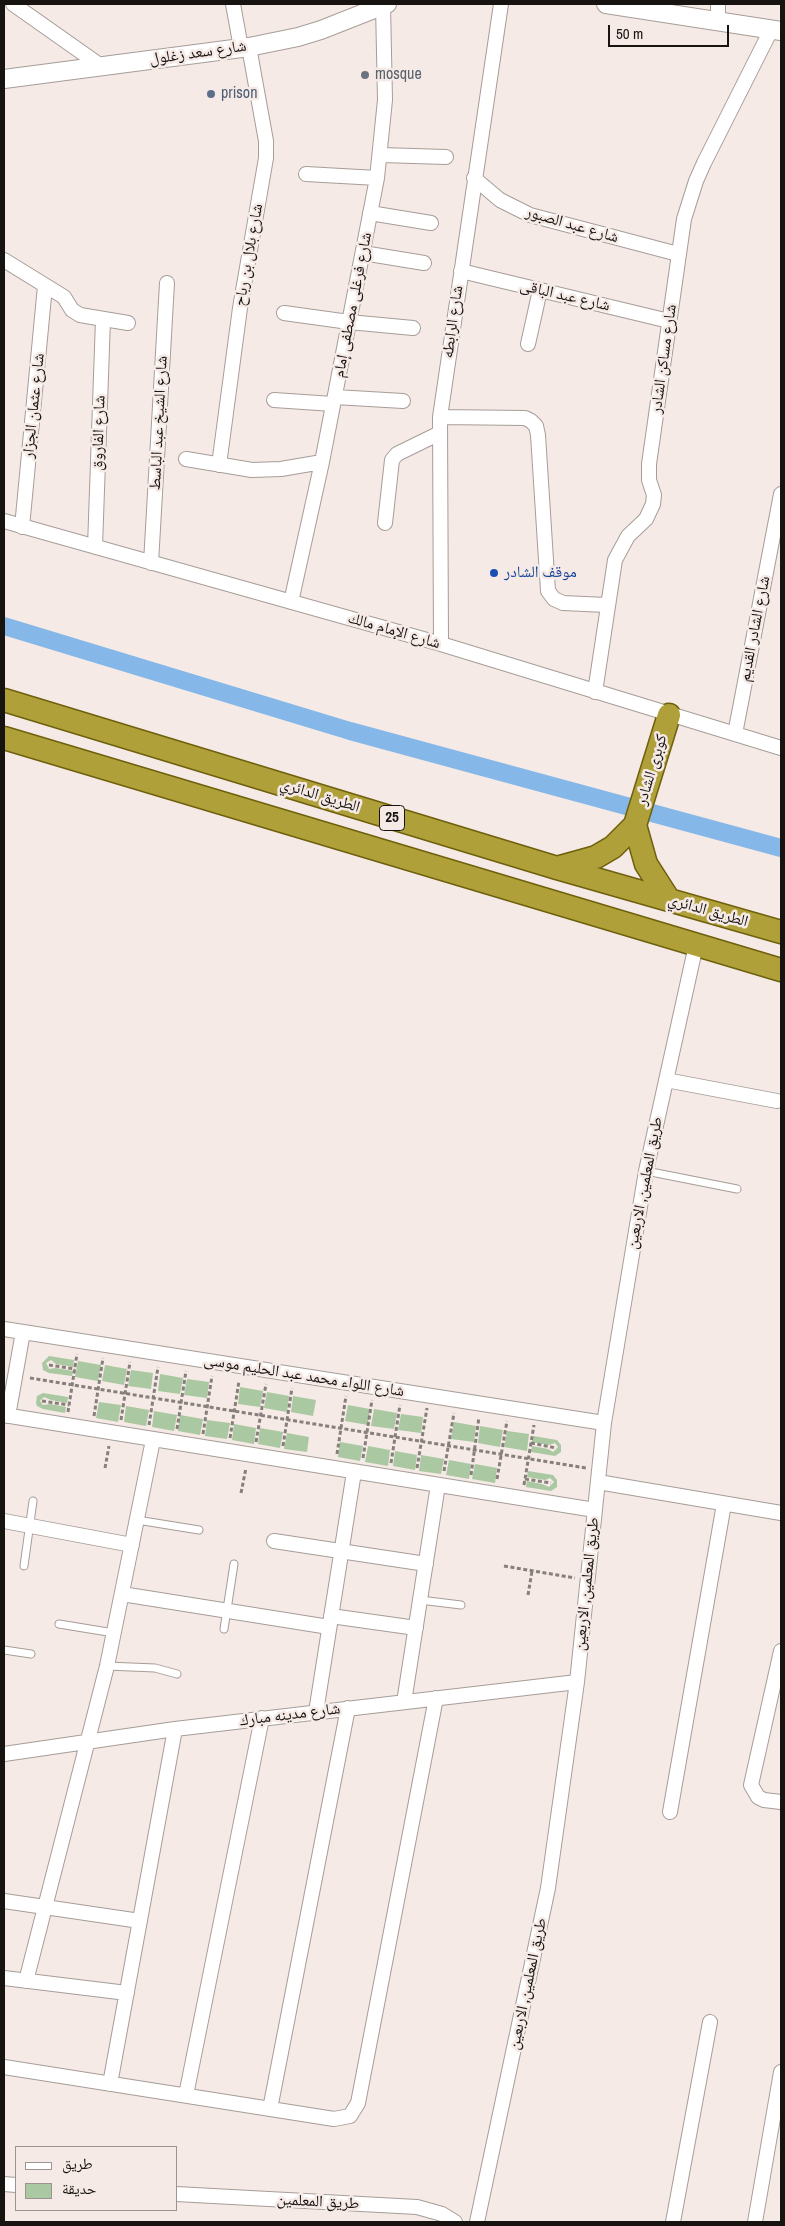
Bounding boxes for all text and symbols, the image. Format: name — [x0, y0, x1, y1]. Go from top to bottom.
scale bar — [610, 15, 731, 47]
text: 50 m — [616, 23, 643, 44]
street label: شارع سعد زغلول — [148, 37, 248, 69]
place label: mosque — [375, 65, 422, 85]
marker: mosque — [359, 69, 371, 81]
place label: prison — [221, 84, 257, 104]
marker: prison — [205, 88, 217, 100]
street label: شارع بلال بن رباح — [231, 202, 267, 308]
street label: شارع عبد الصبور — [523, 203, 621, 247]
street label: شارع فرغلى مصطفى إمام — [330, 231, 376, 379]
street label: شارع عبد الباقى — [518, 276, 612, 316]
street label: شارع الرابطه — [438, 284, 468, 360]
street label: شارع مساكن الشادر — [647, 303, 681, 415]
street label: شارع عثمان الجزار — [19, 352, 49, 460]
street label: شارع الشيخ عبد الباسط — [146, 355, 172, 491]
street label: شارع الفاروق — [88, 395, 110, 471]
place label: موقف الشادر — [504, 563, 577, 583]
marker: موقف الشادر — [488, 567, 500, 579]
street label: شارع الشادر القديم — [735, 575, 775, 683]
street label: شارع الإمام مالك — [345, 609, 443, 653]
street label: كوبرى الشادر — [632, 732, 672, 808]
street label: الطريق الدائري — [278, 775, 362, 817]
road number: 25 — [380, 806, 404, 830]
street label: الطريق الدائري — [666, 890, 750, 932]
street label: طريق المعلمين, الاربعين — [623, 1115, 667, 1251]
street label: شارع اللواء محمد عبد الحليم موسى — [202, 1351, 406, 1401]
street label: طريق المعلمين, الاربعين — [570, 1516, 604, 1652]
street label: شارع مدينه مبارك — [239, 1699, 341, 1731]
street label: طريق المعلمين, الاربعين — [505, 1916, 551, 2052]
legend — [15, 2146, 178, 2211]
text: طريق — [62, 2153, 93, 2174]
text: حديقة — [62, 2178, 96, 2199]
street label: طريق المعلمين — [276, 2190, 360, 2214]

